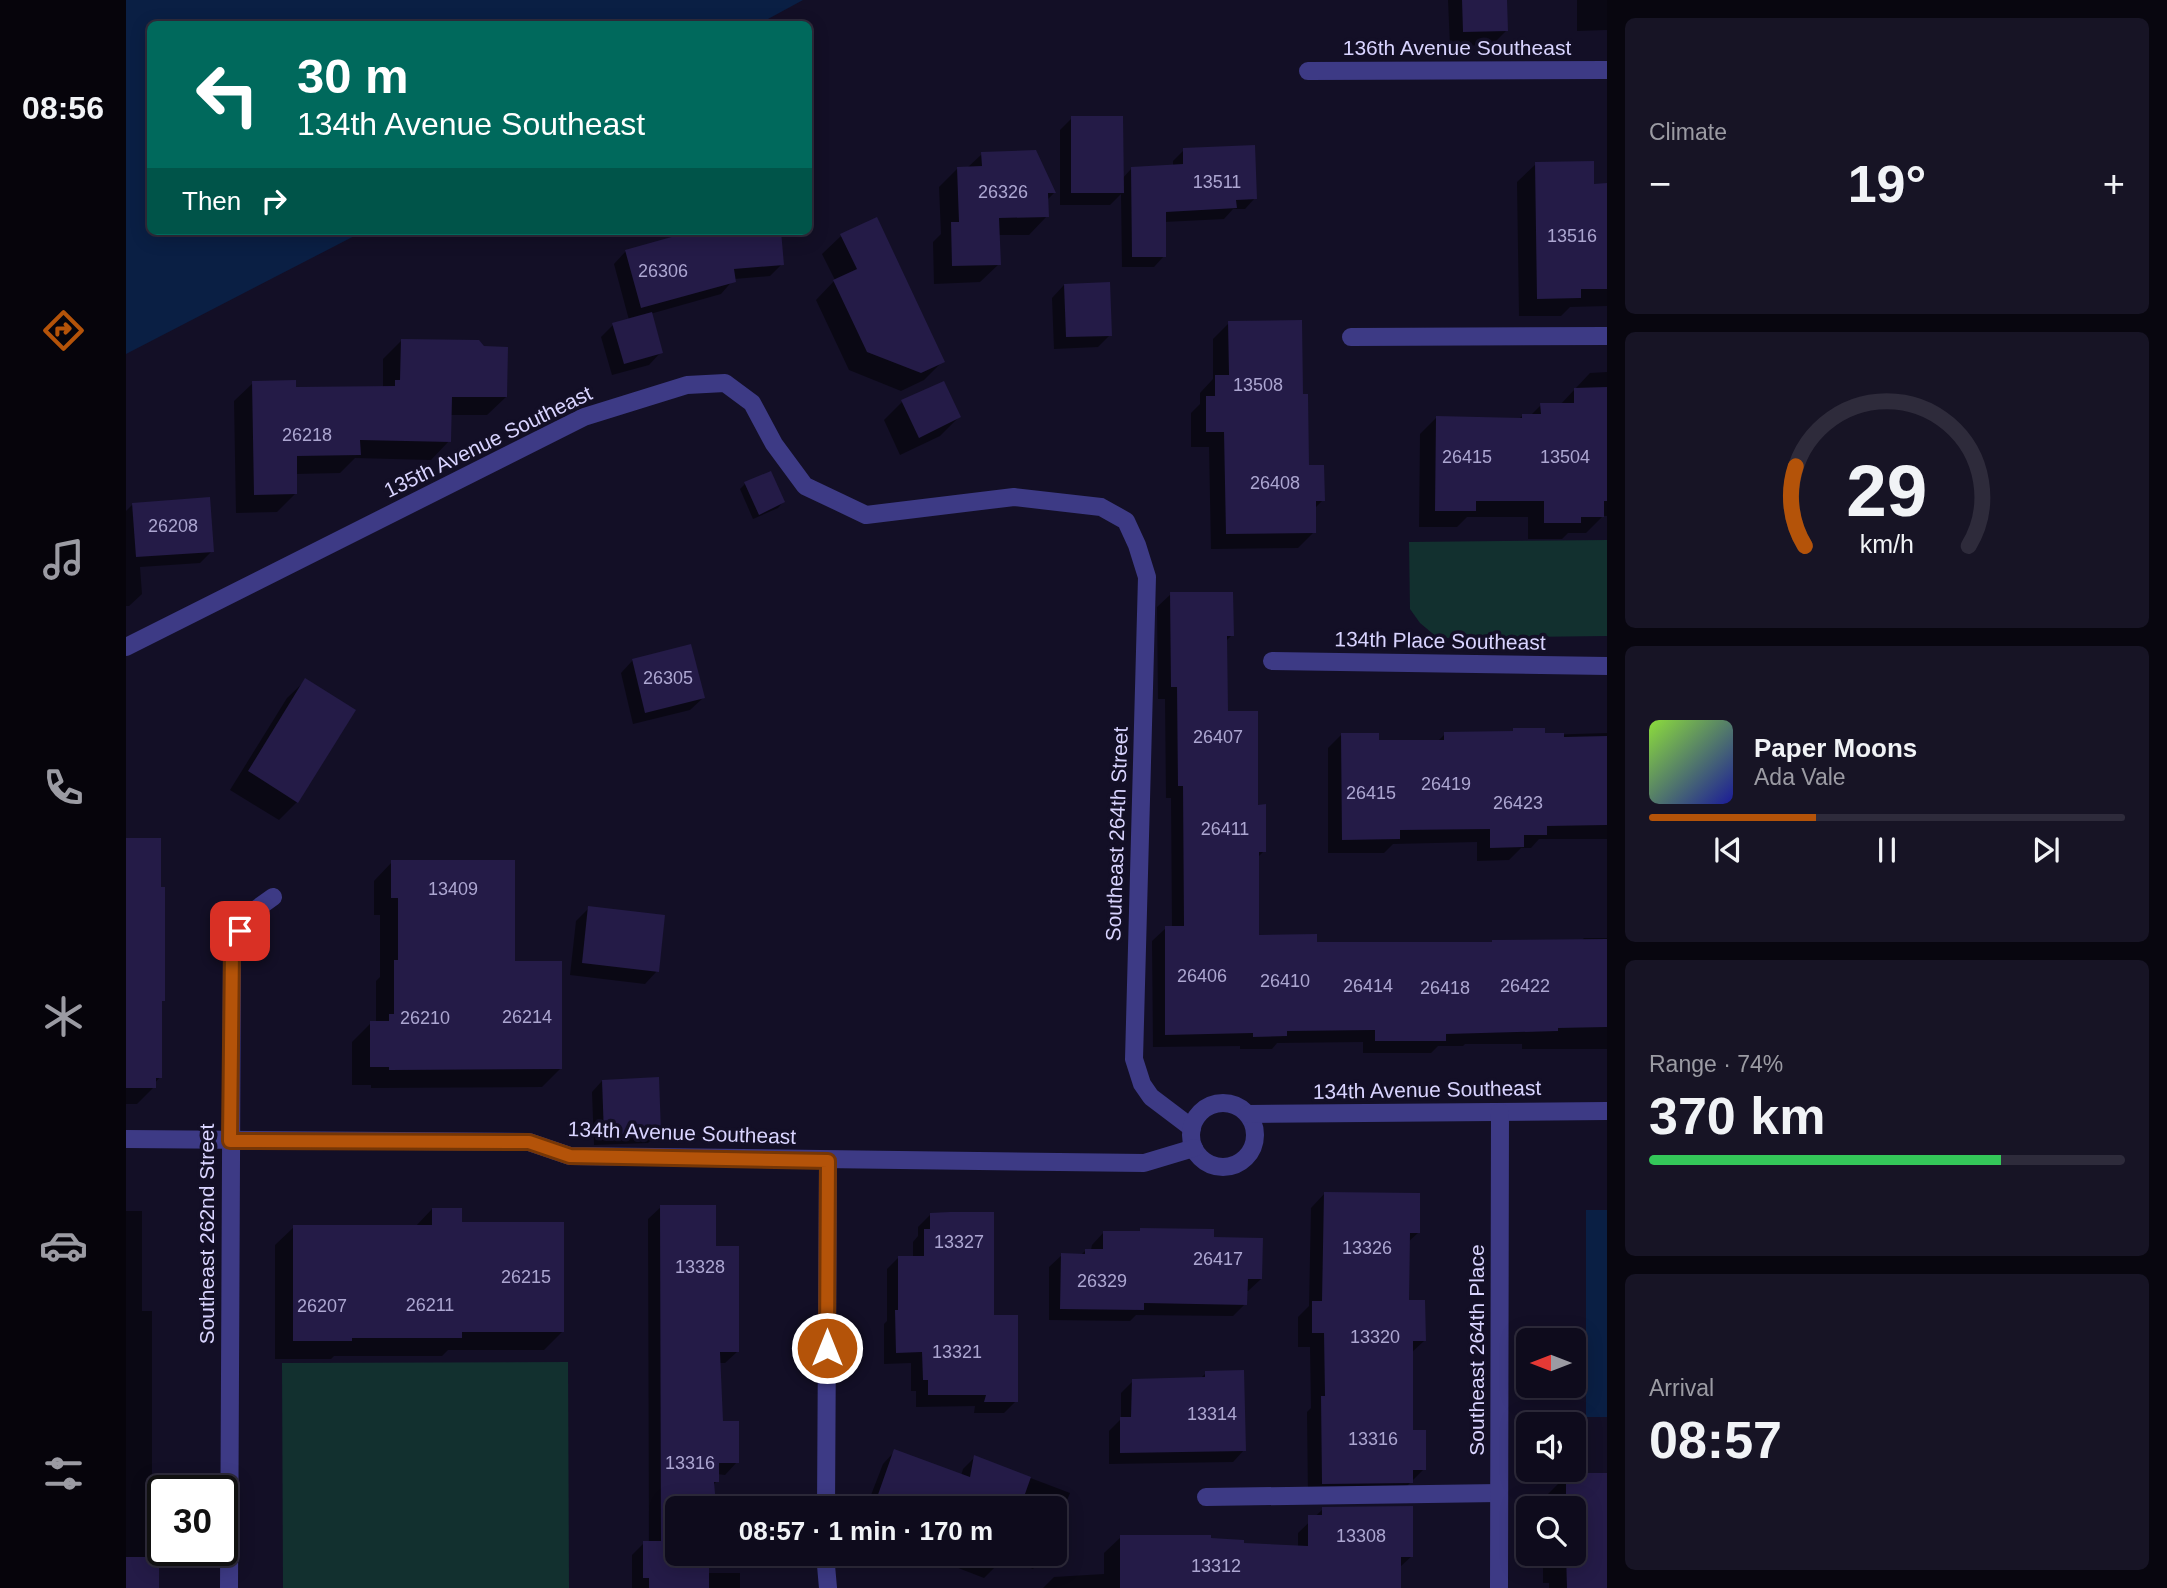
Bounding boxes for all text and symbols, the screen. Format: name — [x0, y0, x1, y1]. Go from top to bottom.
street label: 136th Avenue Southeast — [1343, 36, 1571, 59]
icon: left — [182, 49, 273, 140]
text: 30 m — [297, 49, 409, 103]
text: 08:56 — [22, 90, 104, 126]
text: 134th Avenue Southeast — [297, 106, 645, 142]
text: Climate — [1649, 119, 1727, 145]
text: 19° — [1848, 155, 1926, 213]
text: − — [1649, 163, 1671, 205]
text: + — [2103, 163, 2125, 205]
house number: 13511 — [1193, 172, 1241, 192]
icon: right — [255, 182, 293, 220]
house number: 26326 — [978, 182, 1028, 202]
text: Then — [182, 186, 241, 216]
house number: 13516 — [1547, 226, 1597, 246]
house number: 26306 — [638, 261, 688, 281]
icon: directions — [39, 306, 88, 355]
house number: 13508 — [1233, 375, 1283, 395]
street label: 135th Avenue Southeast — [380, 381, 596, 502]
house number: 26218 — [282, 425, 332, 445]
house number: 26415 — [1442, 447, 1492, 467]
house number: 13504 — [1540, 447, 1590, 467]
text: 29 — [1847, 450, 1927, 531]
house number: 26408 — [1250, 473, 1300, 493]
house number: 26208 — [148, 516, 198, 536]
text: km/h — [1860, 530, 1914, 558]
icon: music — [39, 535, 88, 584]
street label: 134th Place Southeast — [1334, 627, 1546, 654]
house number: 26305 — [643, 668, 693, 688]
street label: Southeast 264th Street — [1101, 726, 1132, 942]
house number: 26407 — [1193, 727, 1243, 747]
text: Paper Moons — [1754, 733, 1917, 763]
icon: phone — [39, 763, 88, 812]
text: Ada Vale — [1754, 764, 1846, 790]
house number: 26419 — [1421, 774, 1471, 794]
house number: 26415 — [1346, 783, 1396, 803]
house number: 26423 — [1493, 793, 1543, 813]
house number: 26411 — [1201, 819, 1249, 839]
icon: previous — [1709, 831, 1747, 869]
icon: pause — [1868, 831, 1906, 869]
icon: next — [2027, 831, 2065, 869]
house number: 13409 — [428, 879, 478, 899]
pin — [210, 901, 270, 961]
icon: arrive — [221, 912, 259, 950]
house number: 26406 — [1177, 966, 1227, 986]
house number: 26410 — [1260, 971, 1310, 991]
house number: 26414 — [1343, 976, 1393, 996]
house number: 26422 — [1500, 976, 1550, 996]
house number: 26418 — [1420, 978, 1470, 998]
icon: climate — [39, 992, 88, 1041]
house number: 26214 — [502, 1007, 552, 1027]
house number: 26210 — [400, 1008, 450, 1028]
text: Range · 74% — [1649, 1051, 1783, 1077]
street label: 134th Avenue Southeast — [1313, 1076, 1542, 1103]
text: 370 km — [1649, 1087, 1825, 1145]
street label: 134th Avenue Southeast — [567, 1117, 797, 1148]
street label: Southeast 262nd Street — [195, 1124, 218, 1344]
icon: car — [39, 1221, 88, 1270]
house number: 13327 — [934, 1232, 984, 1252]
house number: 13326 — [1342, 1238, 1392, 1258]
street label: Southeast 264th Place — [1465, 1244, 1488, 1456]
house number: 26417 — [1193, 1249, 1243, 1269]
house number: 13328 — [675, 1257, 725, 1277]
house number: 26215 — [501, 1267, 551, 1287]
house number: 26329 — [1077, 1271, 1127, 1291]
house number: 26211 — [406, 1295, 454, 1315]
house number: 26207 — [297, 1296, 347, 1316]
position arrow — [790, 1311, 864, 1385]
house number: 13320 — [1350, 1327, 1400, 1347]
north arrow — [1516, 1328, 1586, 1398]
map controls — [1516, 1328, 1586, 1566]
house number: 13321 — [932, 1342, 982, 1362]
text: Arrival — [1649, 1375, 1714, 1401]
house number: 13314 — [1187, 1404, 1237, 1424]
text: 08:57 — [1649, 1411, 1782, 1469]
button: sound — [1516, 1412, 1586, 1482]
house number: 13316 — [1348, 1429, 1398, 1449]
icon: filters — [39, 1449, 88, 1498]
house number: 13316 — [665, 1453, 715, 1473]
speed limit sign: 30 — [147, 1475, 238, 1566]
button: search — [1516, 1496, 1586, 1566]
text: 08:57 · 1 min · 170 m — [739, 1516, 993, 1546]
house number: 13308 — [1336, 1526, 1386, 1546]
house number: 13312 — [1191, 1556, 1241, 1576]

